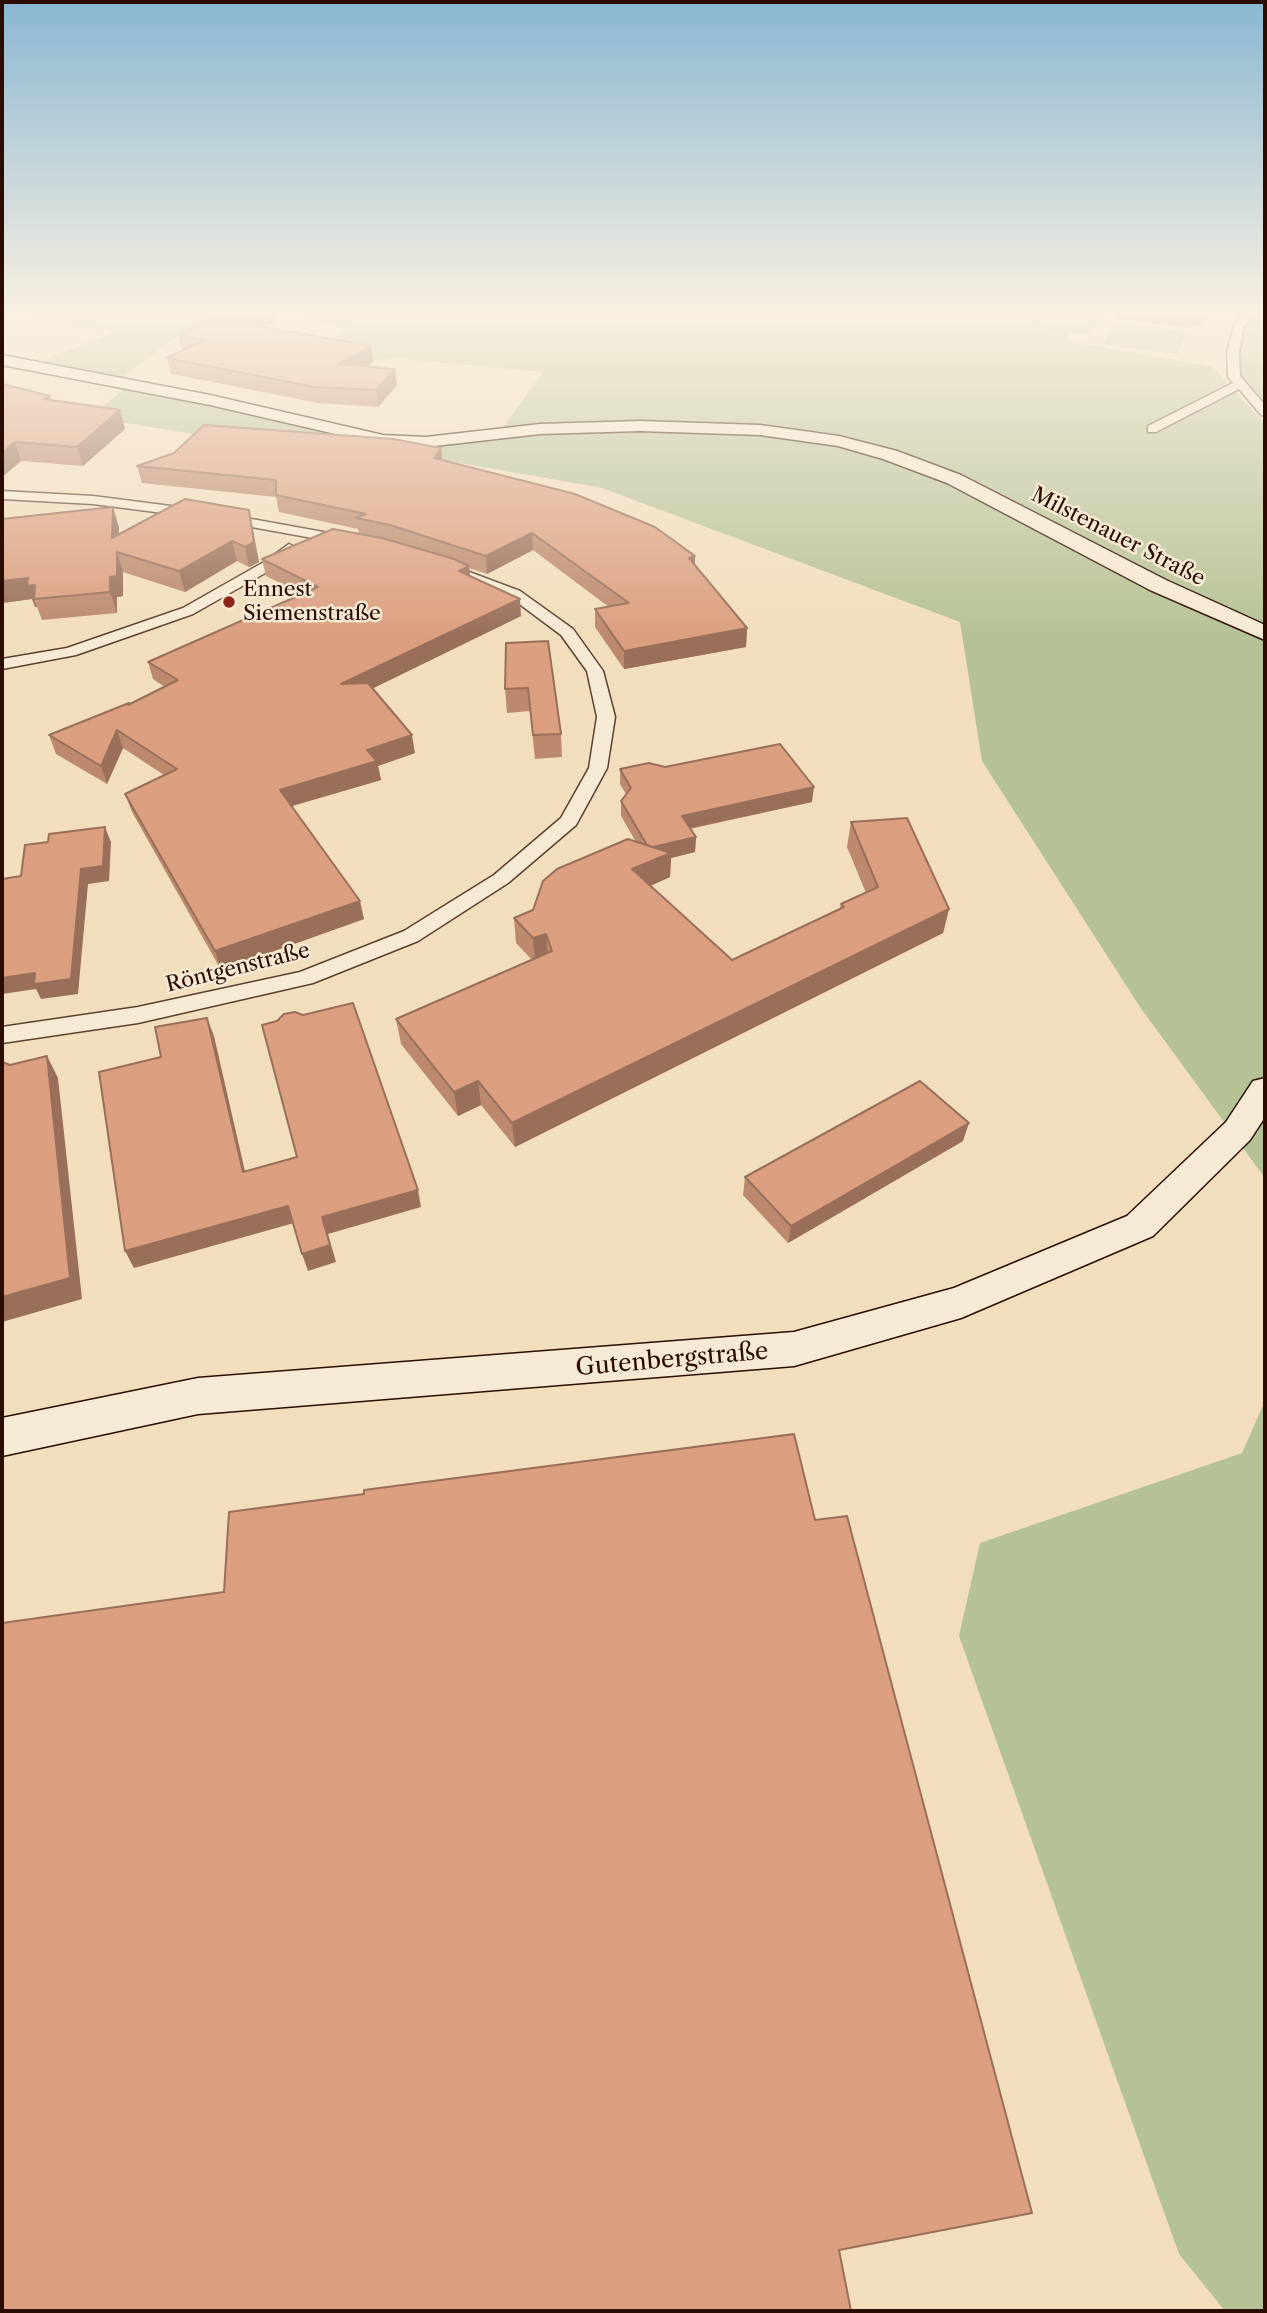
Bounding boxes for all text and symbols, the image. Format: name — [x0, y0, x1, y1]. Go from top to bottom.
street label: Milstenauer Straße — [1027, 482, 1209, 592]
place label: Ennest Siemenstraße — [243, 577, 381, 627]
marker: Ennest Siemenstraße — [221, 594, 237, 610]
street label: Röntgenstraße — [164, 938, 312, 998]
street label: Gutenbergstraße — [575, 1337, 769, 1383]

